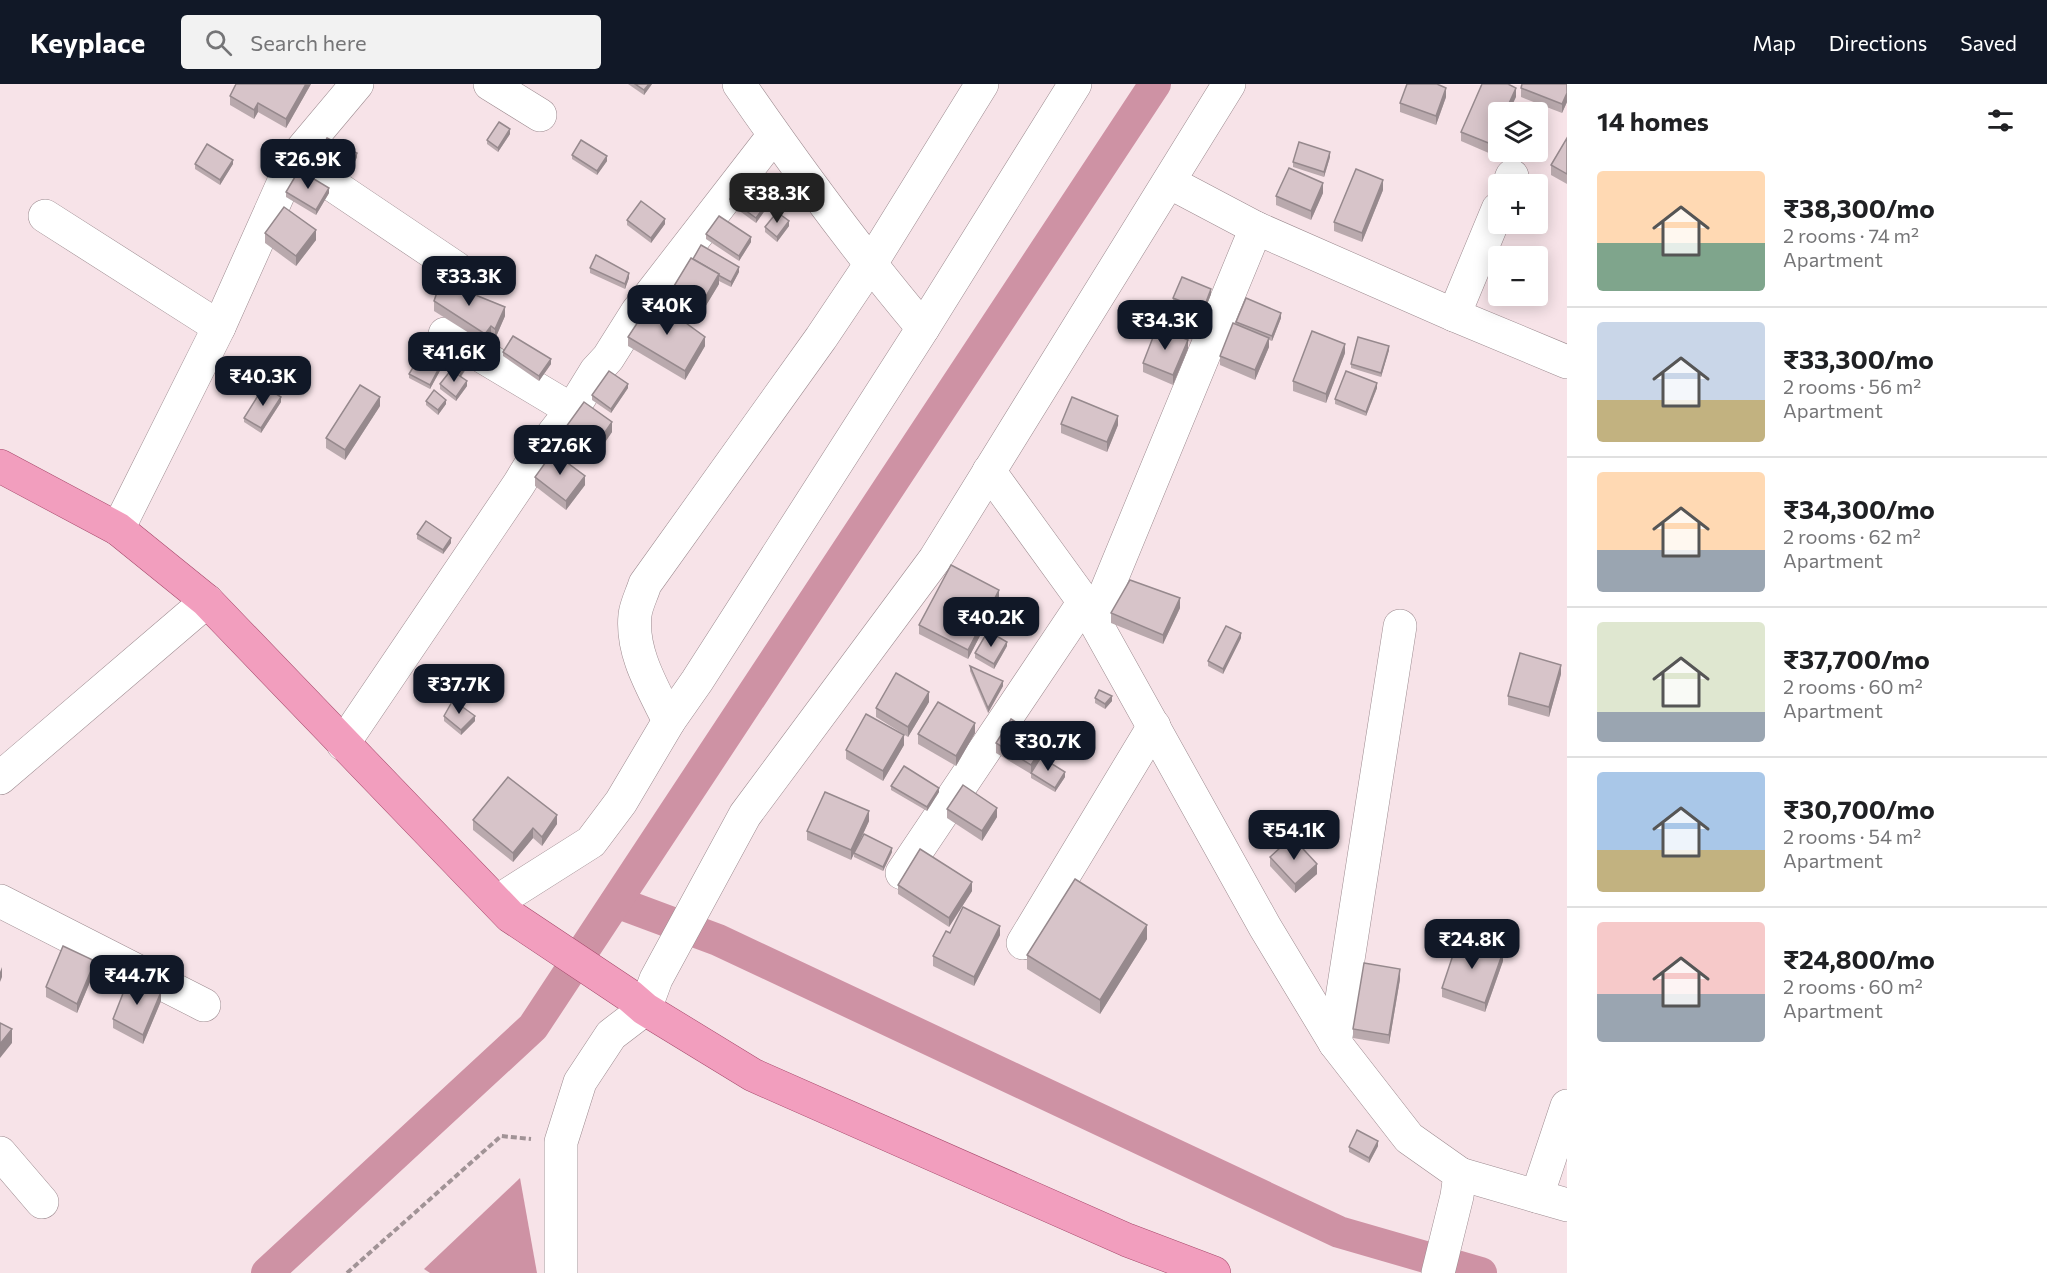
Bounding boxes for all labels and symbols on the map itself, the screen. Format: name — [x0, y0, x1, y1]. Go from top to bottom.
pin: ₹26.9K — [259, 139, 357, 190]
pin: ₹38.3K — [728, 173, 826, 224]
pin: ₹33.3K — [420, 256, 518, 307]
pin: ₹40K — [631, 285, 703, 336]
pin: ₹34.3K — [1116, 300, 1214, 351]
pin: ₹41.6K — [405, 332, 503, 383]
pin: ₹40.3K — [214, 356, 312, 407]
pin: ₹27.6K — [511, 425, 609, 476]
pin: ₹40.2K — [942, 597, 1040, 648]
pin: ₹37.7K — [410, 664, 508, 715]
pin: ₹30.7K — [999, 721, 1097, 772]
pin: ₹54.1K — [1245, 810, 1343, 861]
pin: ₹24.8K — [1423, 919, 1521, 970]
pin: ₹44.7K — [88, 955, 186, 1006]

